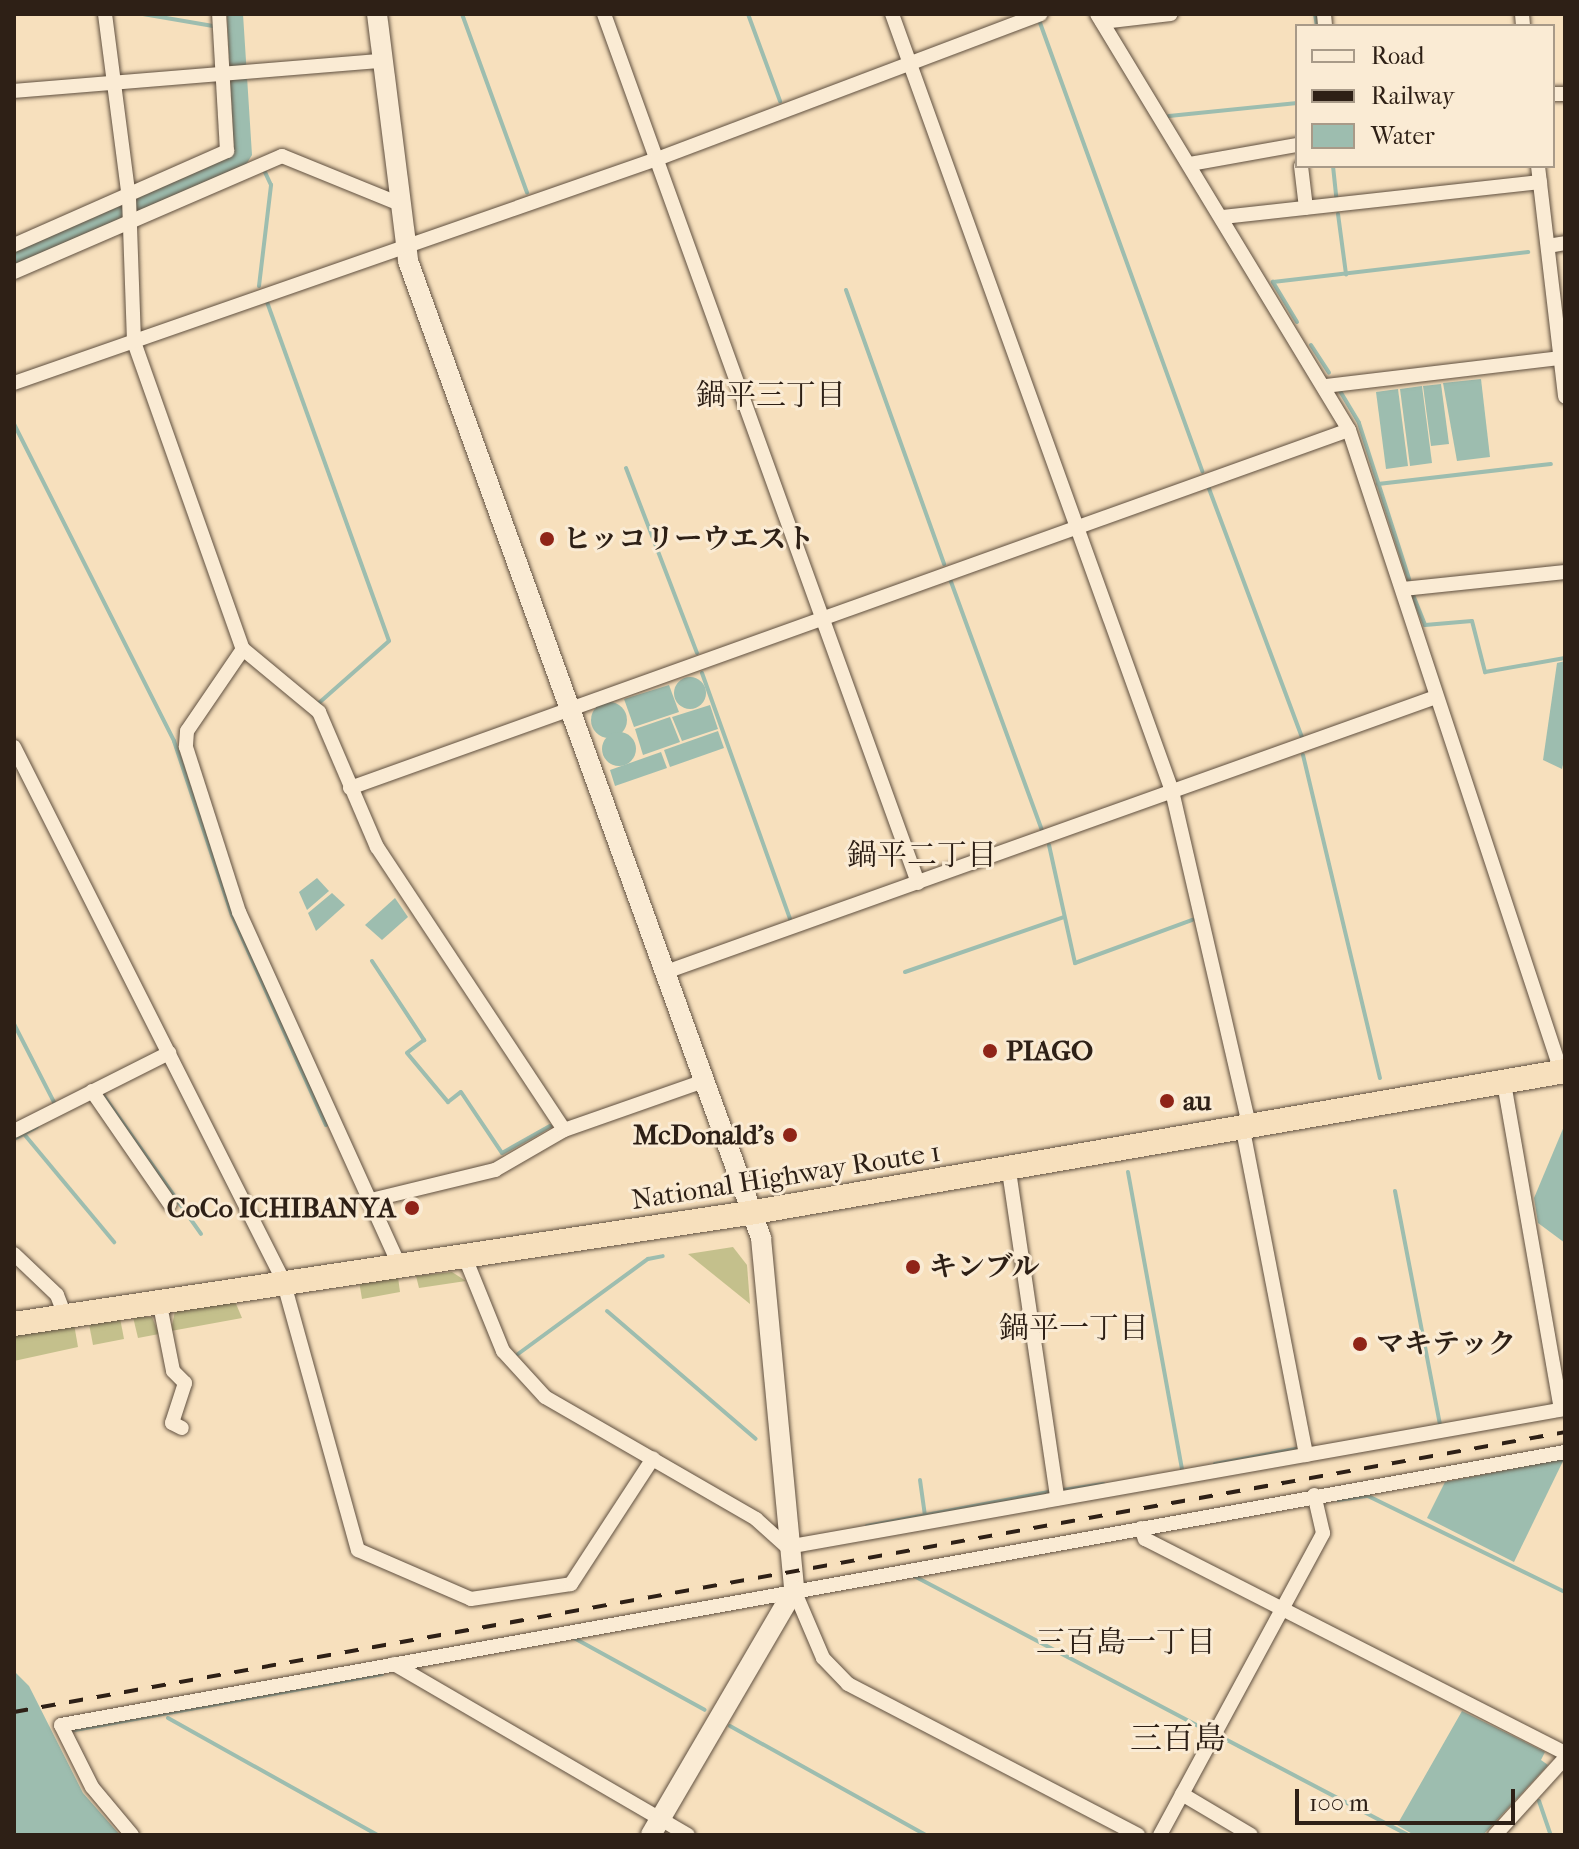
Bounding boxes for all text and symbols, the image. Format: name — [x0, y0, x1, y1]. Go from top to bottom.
legend — [1295, 24, 1555, 168]
text: Road — [1371, 42, 1424, 70]
text: Railway — [1371, 82, 1454, 110]
text: Water — [1371, 122, 1435, 150]
district label: 鍋平三丁目 — [696, 378, 846, 414]
place label: ヒッコリーウエスト — [563, 522, 815, 556]
marker: ヒッコリーウエスト — [538, 530, 556, 548]
district label: 鍋平二丁目 — [847, 838, 997, 874]
place label: PIAGO — [1006, 1034, 1093, 1068]
marker: PIAGO — [981, 1042, 999, 1060]
place label: au — [1183, 1084, 1212, 1118]
marker: au — [1158, 1092, 1176, 1110]
place label: McDonald's — [633, 1118, 774, 1152]
marker: McDonald's — [781, 1126, 799, 1144]
street label: National Highway Route 1 — [629, 1135, 943, 1217]
place label: CoCo ICHIBANYA — [167, 1191, 396, 1225]
marker: CoCo ICHIBANYA — [403, 1199, 421, 1217]
place label: キンブル — [929, 1250, 1041, 1284]
marker: キンブル — [904, 1258, 922, 1276]
district label: 鍋平一丁目 — [999, 1311, 1149, 1347]
place label: マキテック — [1376, 1327, 1516, 1361]
marker: マキテック — [1351, 1335, 1369, 1353]
district label: 三百島一丁目 — [1036, 1625, 1216, 1661]
district label: 三百島 — [1130, 1720, 1226, 1758]
scale bar — [1299, 1773, 1519, 1823]
text: 100 m — [1309, 1789, 1369, 1817]

